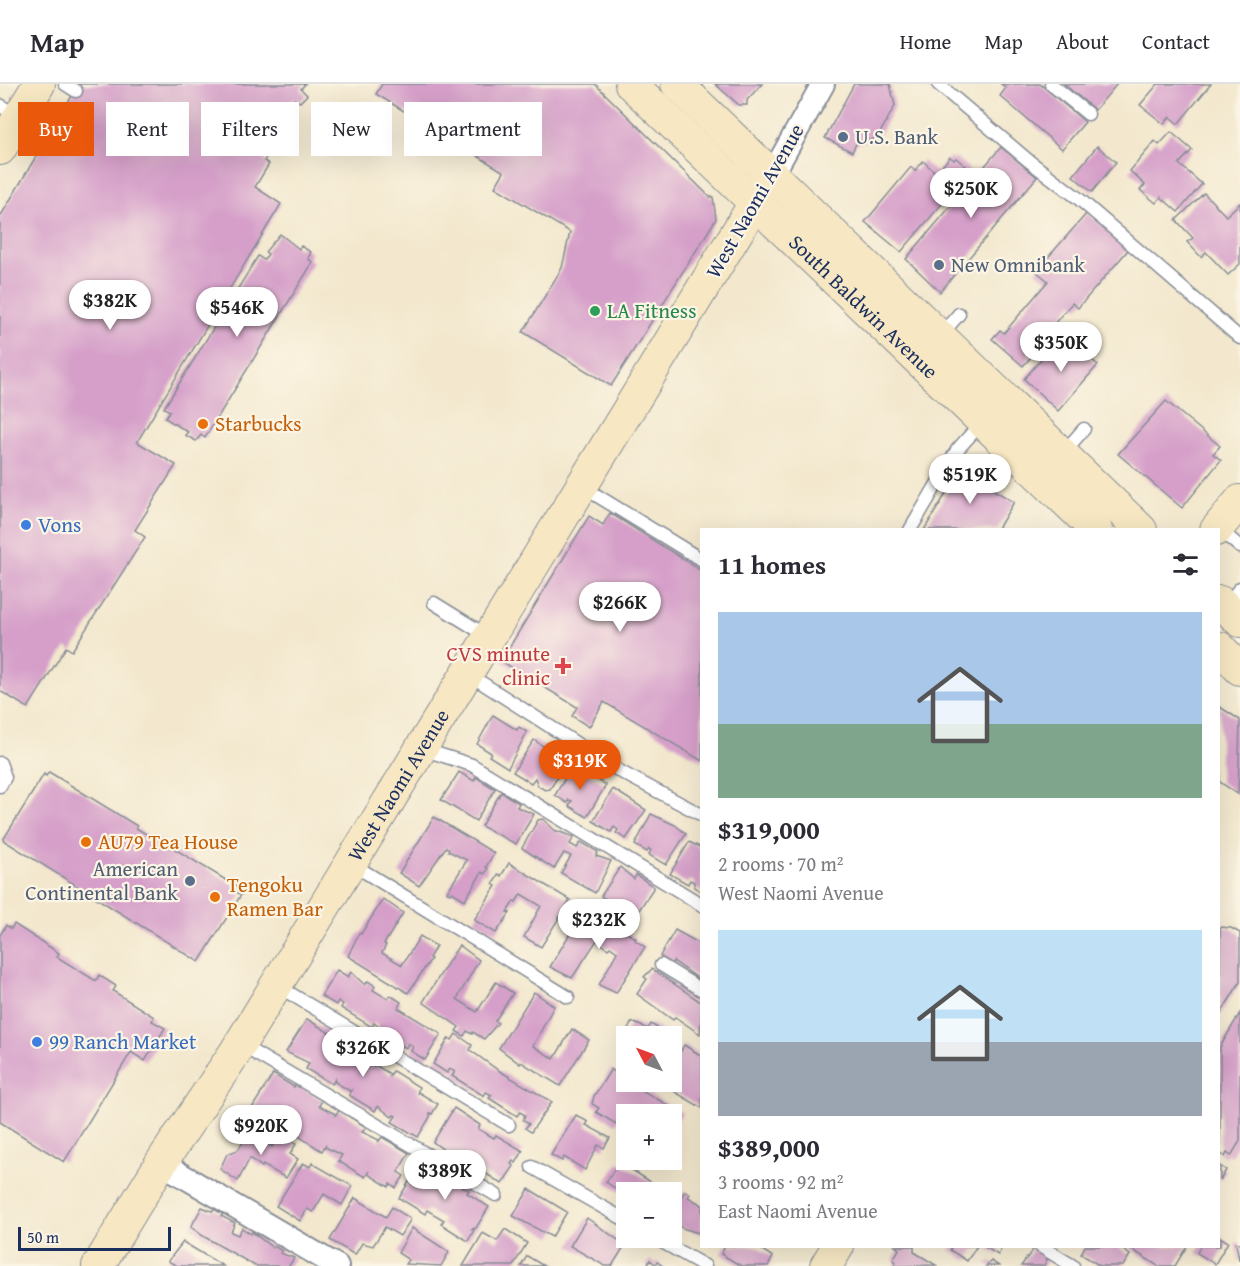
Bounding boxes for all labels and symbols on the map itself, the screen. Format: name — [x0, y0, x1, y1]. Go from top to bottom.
street label: West Naomi Avenue — [698, 118, 812, 284]
place label: U.S. Bank — [855, 121, 939, 152]
marker: U.S. Bank — [836, 130, 850, 144]
pin: $250K — [929, 168, 1013, 219]
street label: South Baldwin Avenue — [782, 227, 946, 386]
place label: New Omnibank — [951, 249, 1085, 280]
marker: New Omnibank — [932, 258, 946, 272]
pin: $382K — [68, 280, 152, 331]
pin: $546K — [195, 287, 279, 338]
place label: LA Fitness — [607, 295, 696, 326]
marker: LA Fitness — [588, 304, 602, 318]
pin: $350K — [1019, 322, 1103, 373]
place label: Starbucks — [215, 408, 301, 439]
marker: Starbucks — [196, 417, 210, 431]
pin: $519K — [928, 454, 1012, 505]
place label: Vons — [38, 509, 81, 540]
marker: Vons — [19, 518, 33, 532]
pin: $266K — [578, 582, 662, 633]
place label: CVS minute clinic — [446, 638, 550, 693]
marker: CVS minute clinic — [554, 657, 572, 675]
street label: West Naomi Avenue — [339, 703, 457, 867]
pin: $319K — [538, 740, 622, 791]
place label: AU79 Tea House — [98, 826, 238, 857]
marker: AU79 Tea House — [79, 835, 93, 849]
place label: American Continental Bank — [25, 853, 178, 908]
place label: Tengoku Ramen Bar — [227, 869, 323, 924]
marker: American Continental Bank — [183, 874, 197, 888]
marker: Tengoku Ramen Bar — [208, 890, 222, 904]
pin: $232K — [557, 899, 641, 950]
place label: 99 Ranch Market — [49, 1026, 197, 1057]
north arrow — [616, 1026, 682, 1092]
pin: $326K — [321, 1027, 405, 1078]
marker: 99 Ranch Market — [30, 1035, 44, 1049]
pin: $920K — [219, 1105, 303, 1156]
pin: $389K — [403, 1150, 487, 1201]
scale bar — [18, 1224, 171, 1252]

